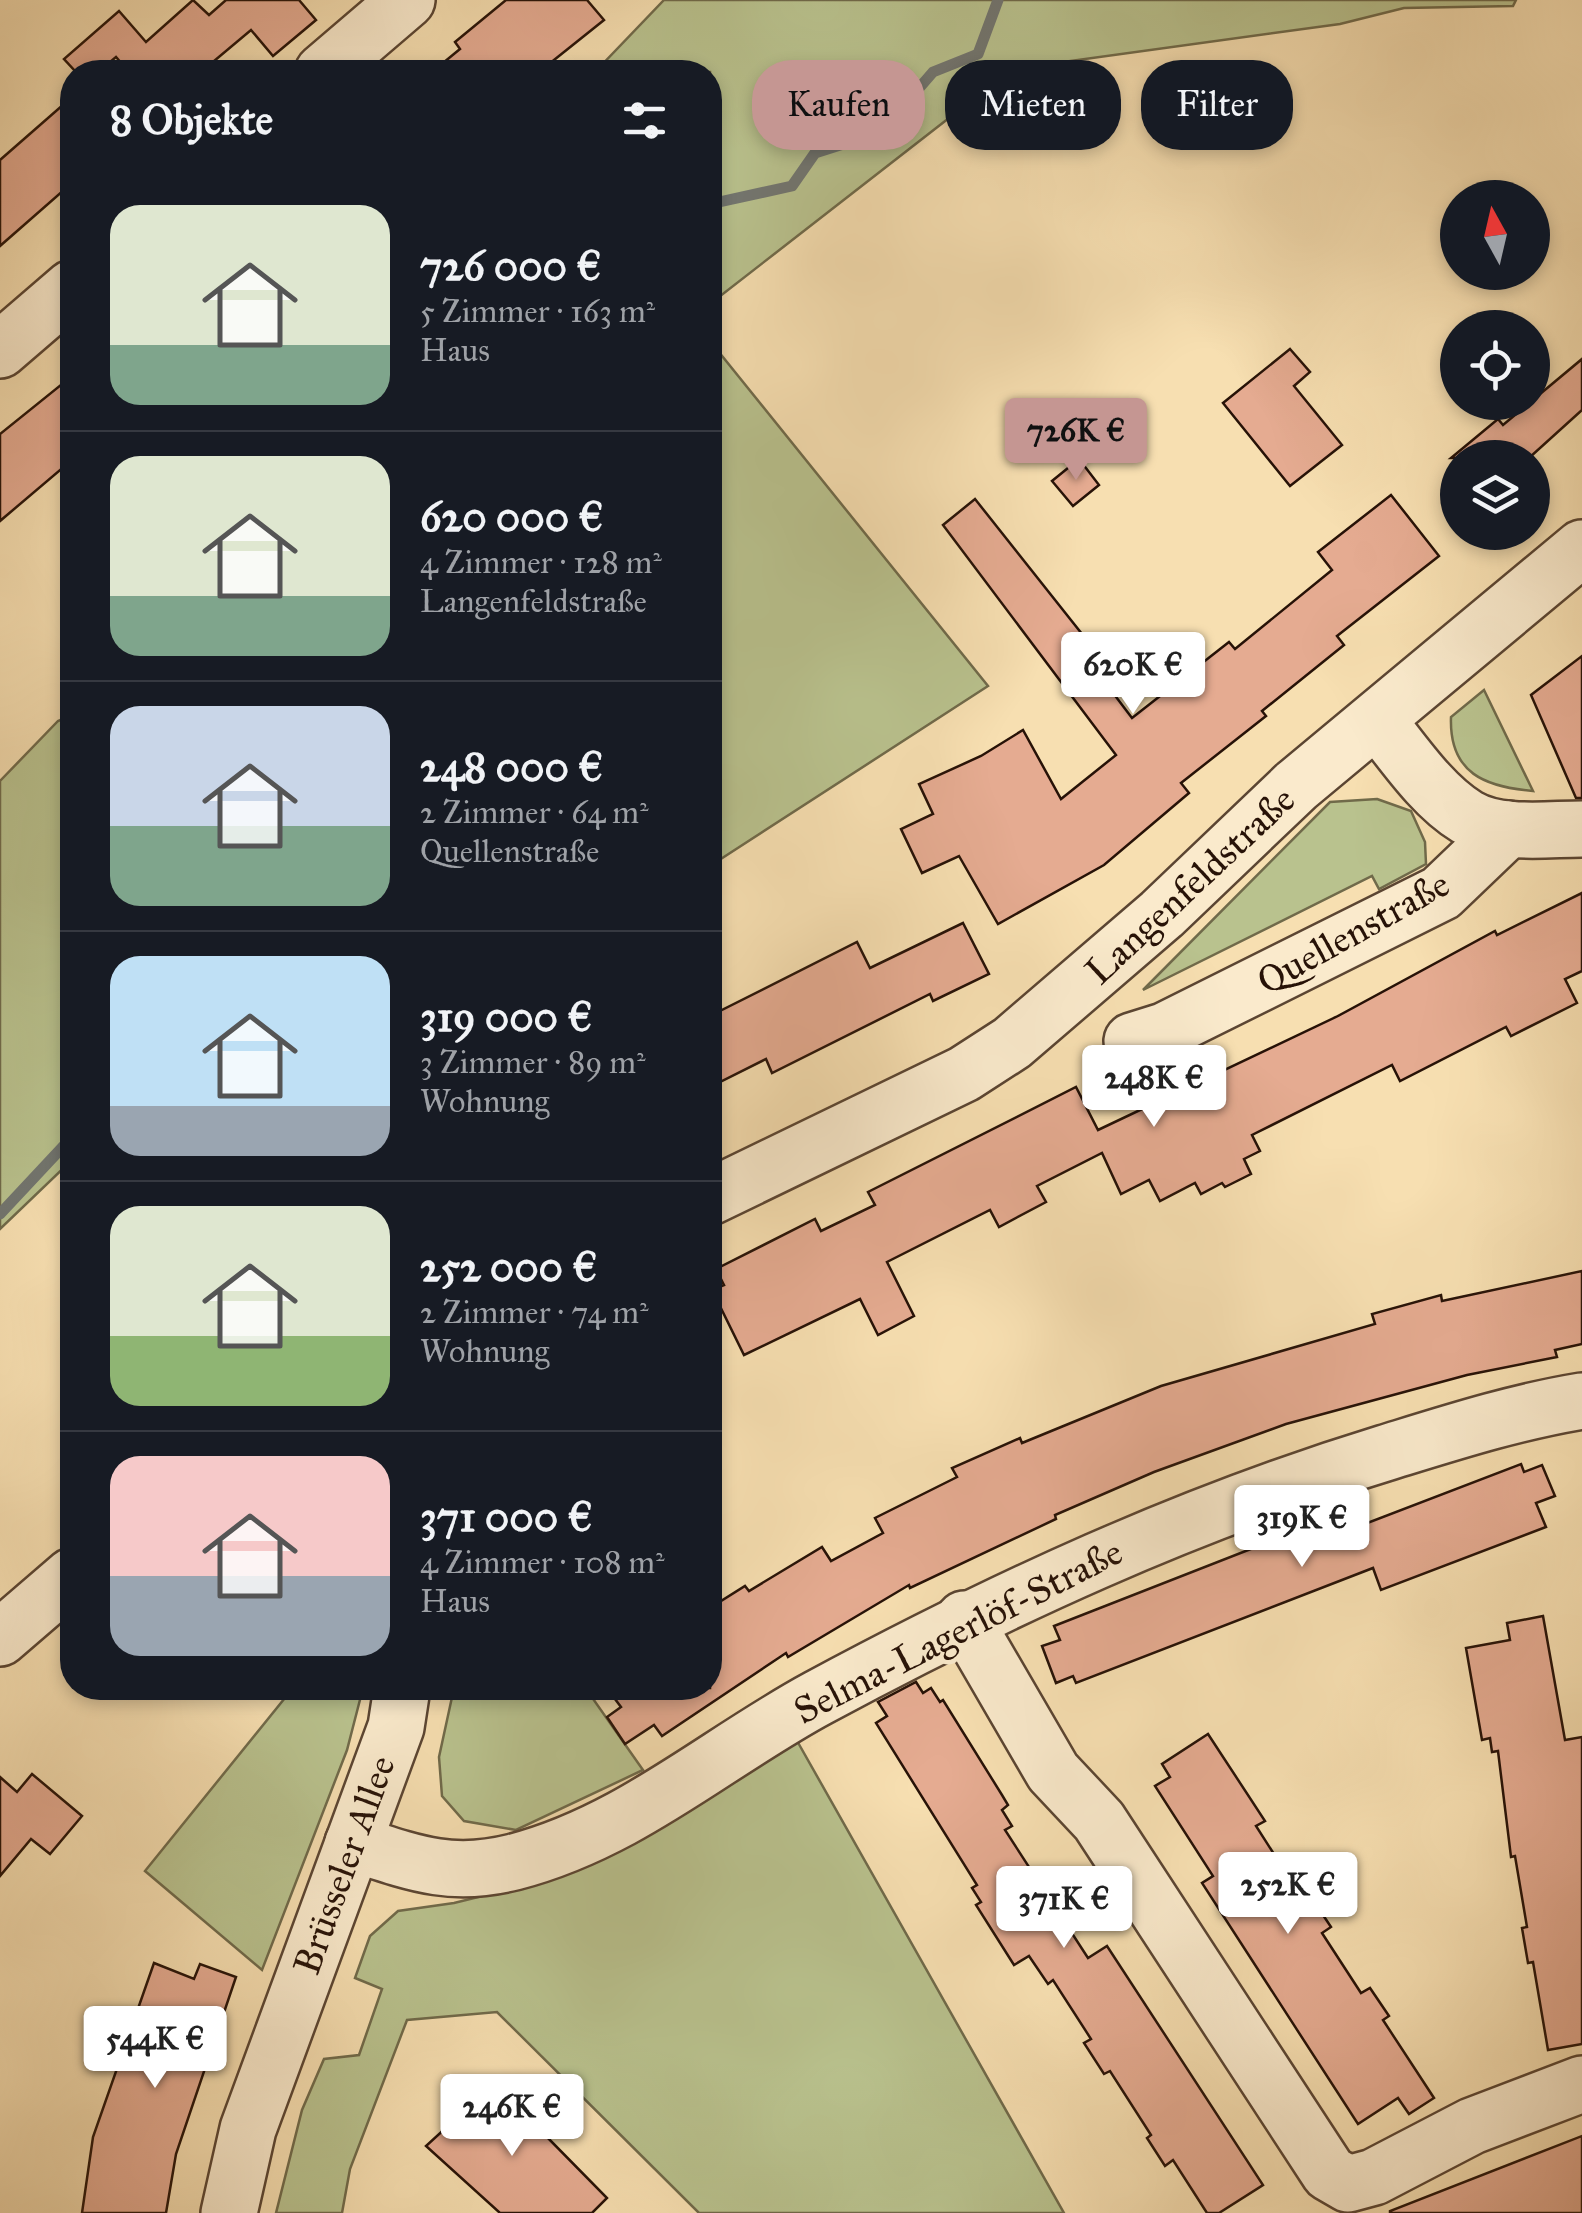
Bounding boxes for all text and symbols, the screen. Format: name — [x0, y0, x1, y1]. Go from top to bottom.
chip: Kaufen — [752, 60, 925, 150]
chip: Mieten — [945, 60, 1121, 150]
chip: Filter — [1141, 60, 1293, 150]
icon: filters — [617, 93, 672, 148]
text: 8 Objekte — [110, 94, 273, 146]
north arrow — [1440, 180, 1550, 290]
map controls — [1440, 180, 1550, 550]
text: 726 000 € — [420, 240, 602, 292]
icon: home — [190, 245, 310, 365]
text: 5 Zimmer · 163 m² — [420, 292, 655, 331]
button: locate — [1440, 310, 1550, 420]
text: Haus — [420, 331, 490, 370]
pin: 726K € — [995, 398, 1157, 483]
text: 726K € — [1027, 411, 1125, 450]
button: layers — [1440, 440, 1550, 550]
text: 620 000 € — [420, 491, 604, 543]
icon: home — [190, 496, 310, 616]
text: 4 Zimmer · 128 m² — [420, 543, 662, 582]
text: Langenfeldstraße — [420, 582, 647, 621]
pin: 620K € — [1052, 632, 1214, 717]
text: 620K € — [1083, 645, 1183, 684]
text: 248 000 € — [420, 741, 603, 793]
icon: home — [190, 746, 310, 866]
street label: Langenfeldstraße — [1076, 776, 1304, 994]
text: 2 Zimmer · 64 m² — [420, 793, 649, 832]
text: Quellenstraße — [420, 832, 599, 871]
street label: Quellenstraße — [1249, 860, 1457, 1004]
text: 319 000 € — [420, 991, 593, 1043]
icon: home — [190, 996, 310, 1116]
text: 3 Zimmer · 89 m² — [420, 1043, 646, 1082]
pin: 248K € — [1073, 1045, 1235, 1130]
text: 248K € — [1104, 1058, 1204, 1097]
text: Wohnung — [420, 1082, 549, 1121]
text: 252 000 € — [420, 1241, 598, 1293]
icon: home — [190, 1246, 310, 1366]
text: 2 Zimmer · 74 m² — [420, 1293, 648, 1332]
text: Wohnung — [420, 1332, 549, 1371]
pin: 319K € — [1221, 1485, 1383, 1570]
text: 371 000 € — [420, 1491, 593, 1543]
icon: home — [190, 1496, 310, 1616]
text: 319K € — [1256, 1498, 1348, 1537]
street label: Selma-Lagerlöf-Straße — [786, 1528, 1130, 1734]
text: 4 Zimmer · 108 m² — [420, 1543, 664, 1582]
text: Haus — [420, 1582, 490, 1621]
street label: Brüsseler Allee — [283, 1749, 405, 1981]
pin: 252K € — [1207, 1852, 1369, 1937]
text: 252K € — [1240, 1865, 1336, 1904]
pin: 371K € — [983, 1866, 1145, 1951]
text: 371K € — [1018, 1879, 1110, 1918]
pin: 544K € — [74, 2006, 236, 2091]
text: 544K € — [106, 2019, 204, 2058]
pin: 246K € — [431, 2074, 593, 2159]
text: 246K € — [462, 2087, 562, 2126]

